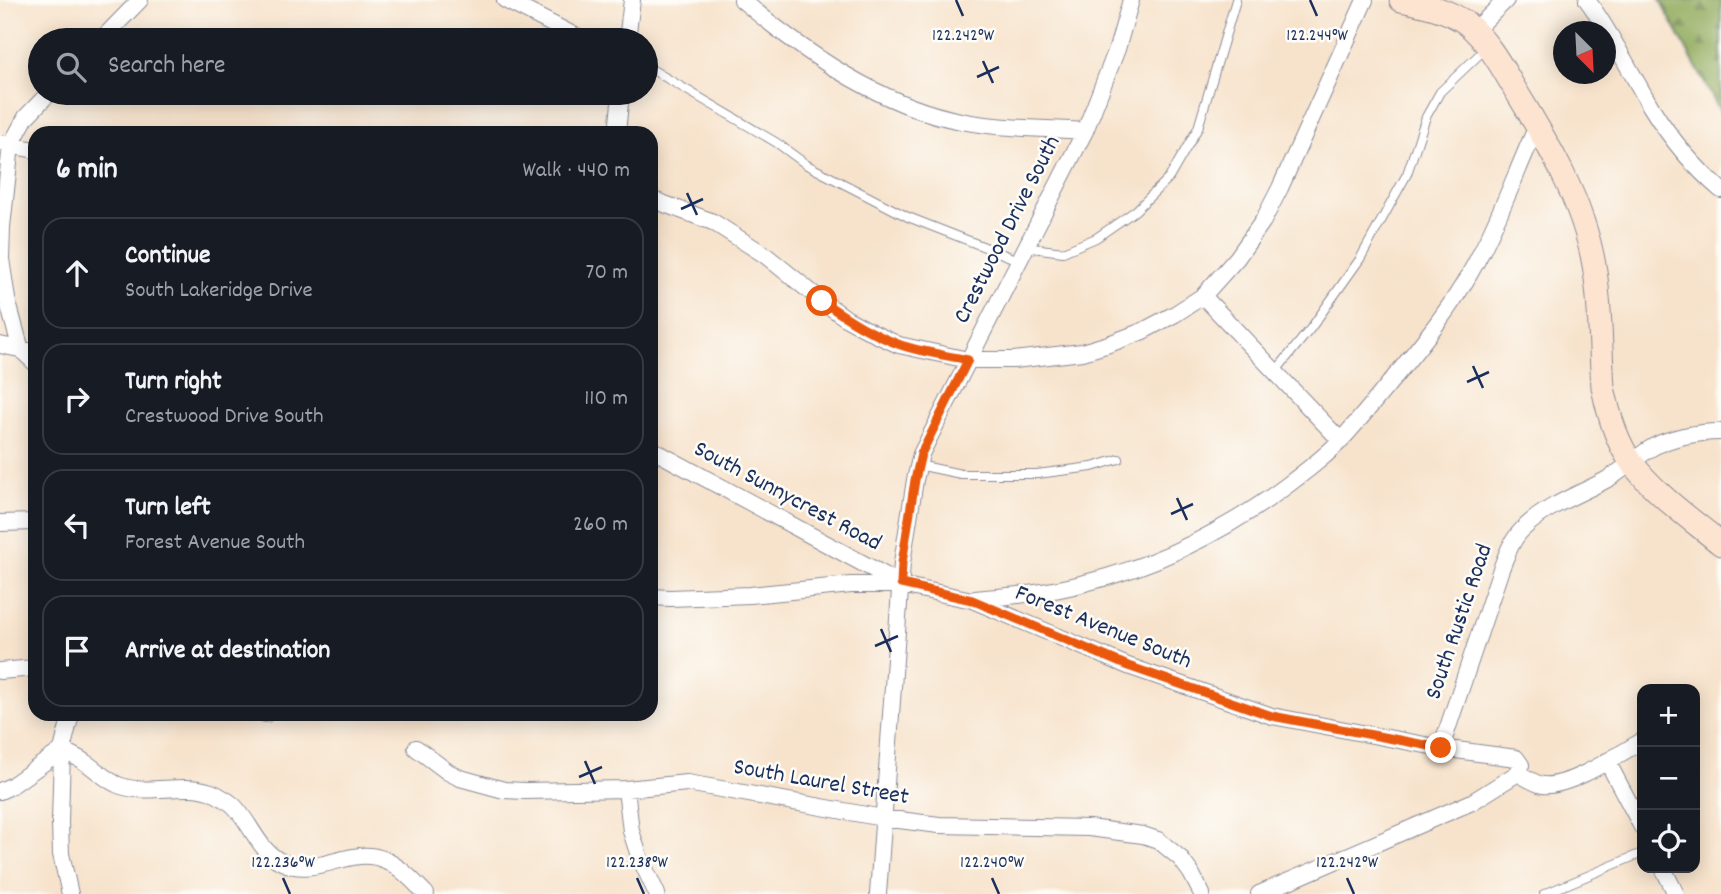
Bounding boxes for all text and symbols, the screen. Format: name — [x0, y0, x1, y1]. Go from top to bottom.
north arrow — [1553, 21, 1616, 84]
text: 122.242°W — [932, 24, 995, 49]
text: 122.244°W — [1286, 24, 1348, 49]
search box — [28, 28, 658, 105]
icon: search — [52, 48, 90, 86]
text: Search here — [108, 48, 226, 85]
street label: Crestwood Drive South — [946, 130, 1070, 330]
text: 6 min — [56, 150, 118, 193]
text: Walk · 440 m — [523, 155, 630, 188]
text: Continue — [125, 238, 210, 275]
icon: ahead — [58, 254, 96, 292]
text: 70 m — [586, 257, 628, 290]
text: South Lakeridge Drive — [125, 275, 313, 308]
route start — [806, 285, 837, 316]
text: Turn right — [125, 364, 222, 401]
icon: right — [58, 380, 96, 418]
text: 110 m — [584, 383, 628, 416]
text: Crestwood Drive South — [125, 401, 323, 434]
street label: South Sunnycrest Road — [687, 433, 887, 561]
text: Turn left — [125, 490, 211, 527]
icon: left — [58, 506, 96, 544]
text: 260 m — [573, 509, 628, 542]
text: Forest Avenue South — [125, 527, 305, 560]
street label: South Rustic Road — [1417, 540, 1503, 704]
street label: Forest Avenue South — [1010, 577, 1196, 679]
icon: arrive — [58, 632, 96, 670]
text: Arrive at destination — [125, 633, 330, 670]
map controls — [1637, 684, 1700, 873]
button: + — [1637, 684, 1700, 747]
route end — [1425, 732, 1456, 763]
button: − — [1637, 747, 1700, 810]
street label: South Laurel Street — [731, 751, 911, 815]
button: locate — [1637, 810, 1700, 873]
text: 122.236°W — [251, 851, 315, 876]
text: 122.238°W — [606, 851, 669, 876]
text: 122.240°W — [960, 851, 1025, 876]
text: 122.242°W — [1316, 851, 1379, 876]

